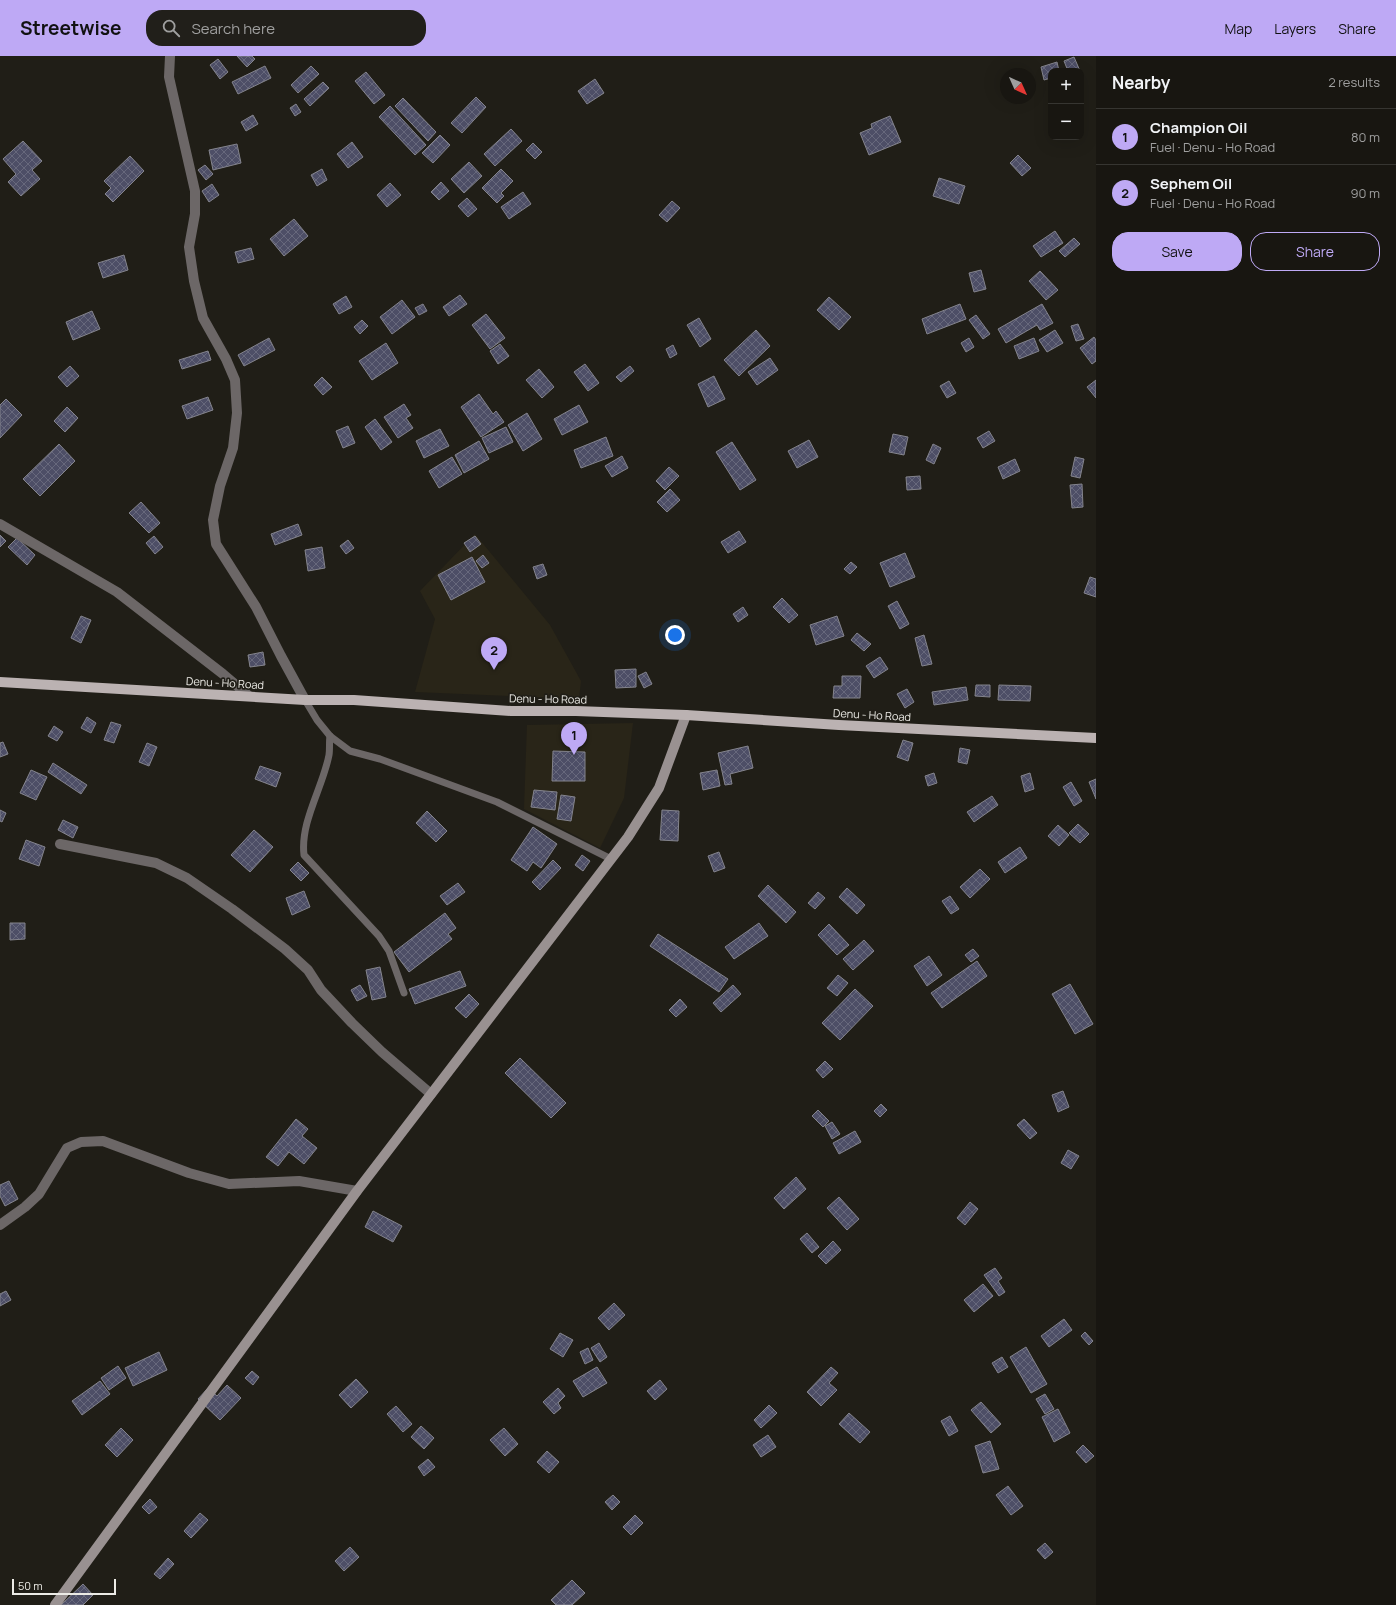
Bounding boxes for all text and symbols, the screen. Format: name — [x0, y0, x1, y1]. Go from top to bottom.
search box — [146, 10, 426, 46]
text: Streetwise — [20, 15, 122, 41]
icon: search — [160, 17, 182, 39]
text: Search here — [192, 18, 275, 39]
text: Map — [1224, 19, 1252, 38]
text: Layers — [1274, 19, 1316, 38]
text: Share — [1338, 19, 1376, 38]
north arrow — [1000, 68, 1036, 104]
map controls — [1048, 68, 1084, 140]
button: + — [1048, 68, 1084, 104]
text: Nearby — [1112, 71, 1170, 94]
text: 2 results — [1328, 73, 1380, 91]
button: − — [1048, 104, 1084, 140]
text: Champion Oil — [1150, 117, 1247, 138]
text: 1 — [1122, 128, 1128, 146]
text: 80 m — [1351, 128, 1380, 146]
text: Fuel · Denu - Ho Road — [1150, 138, 1275, 156]
text: Sephem Oil — [1150, 173, 1232, 194]
text: 2 — [1121, 184, 1129, 202]
text: 90 m — [1350, 184, 1380, 202]
text: Fuel · Denu - Ho Road — [1150, 194, 1275, 212]
button: Save — [1112, 232, 1242, 271]
button: Share — [1250, 232, 1380, 271]
your location — [665, 625, 685, 645]
pin: 2 — [481, 637, 507, 670]
street label: Denu - Ho Road — [186, 673, 264, 692]
street label: Denu - Ho Road — [509, 690, 587, 707]
street label: Denu - Ho Road — [833, 705, 911, 724]
pin: 1 — [561, 722, 587, 755]
scale bar — [12, 1577, 116, 1596]
text: 50 m — [18, 1578, 43, 1593]

